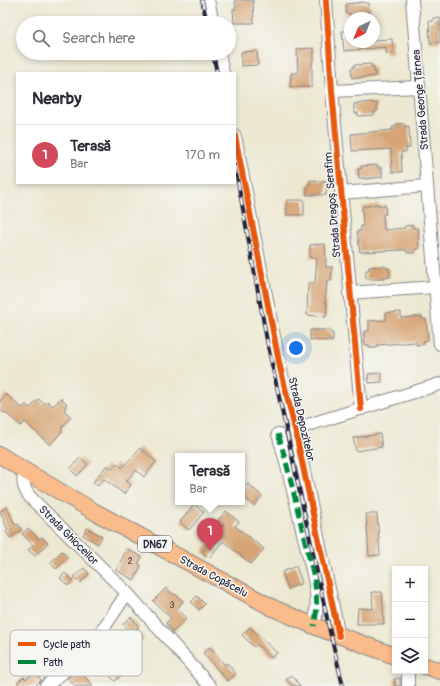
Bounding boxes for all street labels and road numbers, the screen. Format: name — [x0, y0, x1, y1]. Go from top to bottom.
street label: Strada George Țârnea — [410, 49, 431, 151]
street label: Strada Dragoș Serafim — [321, 151, 344, 258]
street label: Strada Depozitelor — [285, 376, 318, 463]
street label: Strada Ghioceilor — [36, 503, 101, 568]
road number: DN67 — [138, 536, 172, 552]
street label: Strada Copăcelu — [177, 553, 250, 600]

